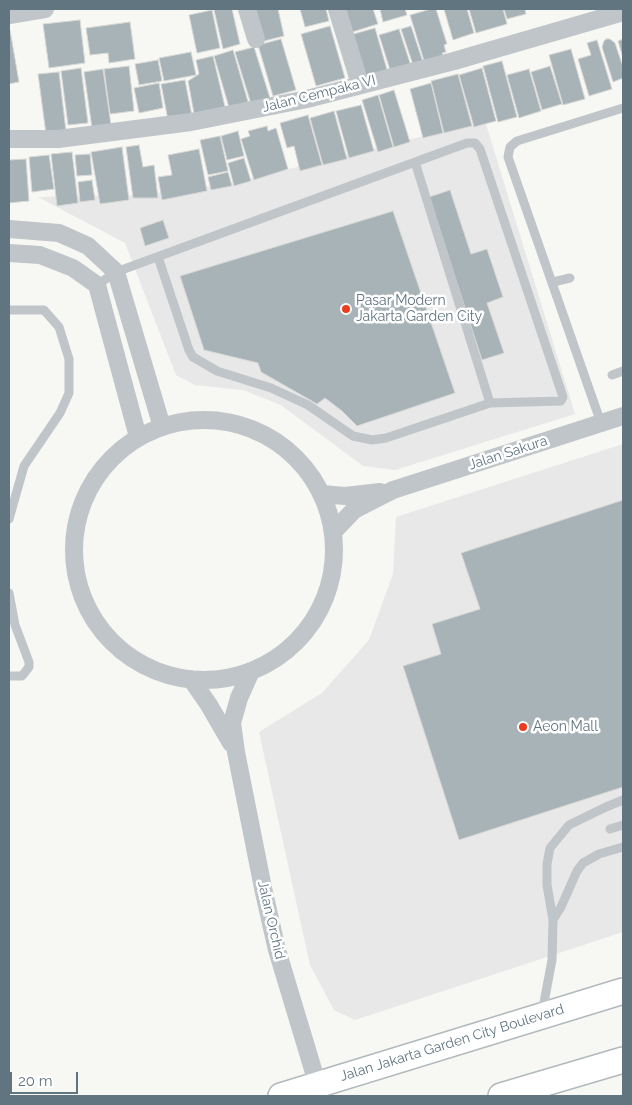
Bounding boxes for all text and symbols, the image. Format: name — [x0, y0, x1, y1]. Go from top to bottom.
street label: Jalan Cempaka VI — [261, 72, 377, 116]
place label: Pasar Modern Jakarta Garden City — [356, 293, 482, 326]
marker: Pasar Modern Jakarta Garden City — [340, 303, 352, 315]
street label: Jalan Sakura — [467, 432, 549, 474]
place label: Aeon Mall — [533, 719, 598, 735]
marker: Aeon Mall — [517, 721, 529, 733]
street label: Jalan Orchid — [254, 879, 288, 961]
street label: Jalan Jakarta Garden City Boulevard — [338, 1001, 566, 1085]
scale bar — [12, 1062, 80, 1094]
text: 20 m — [18, 1072, 53, 1090]

